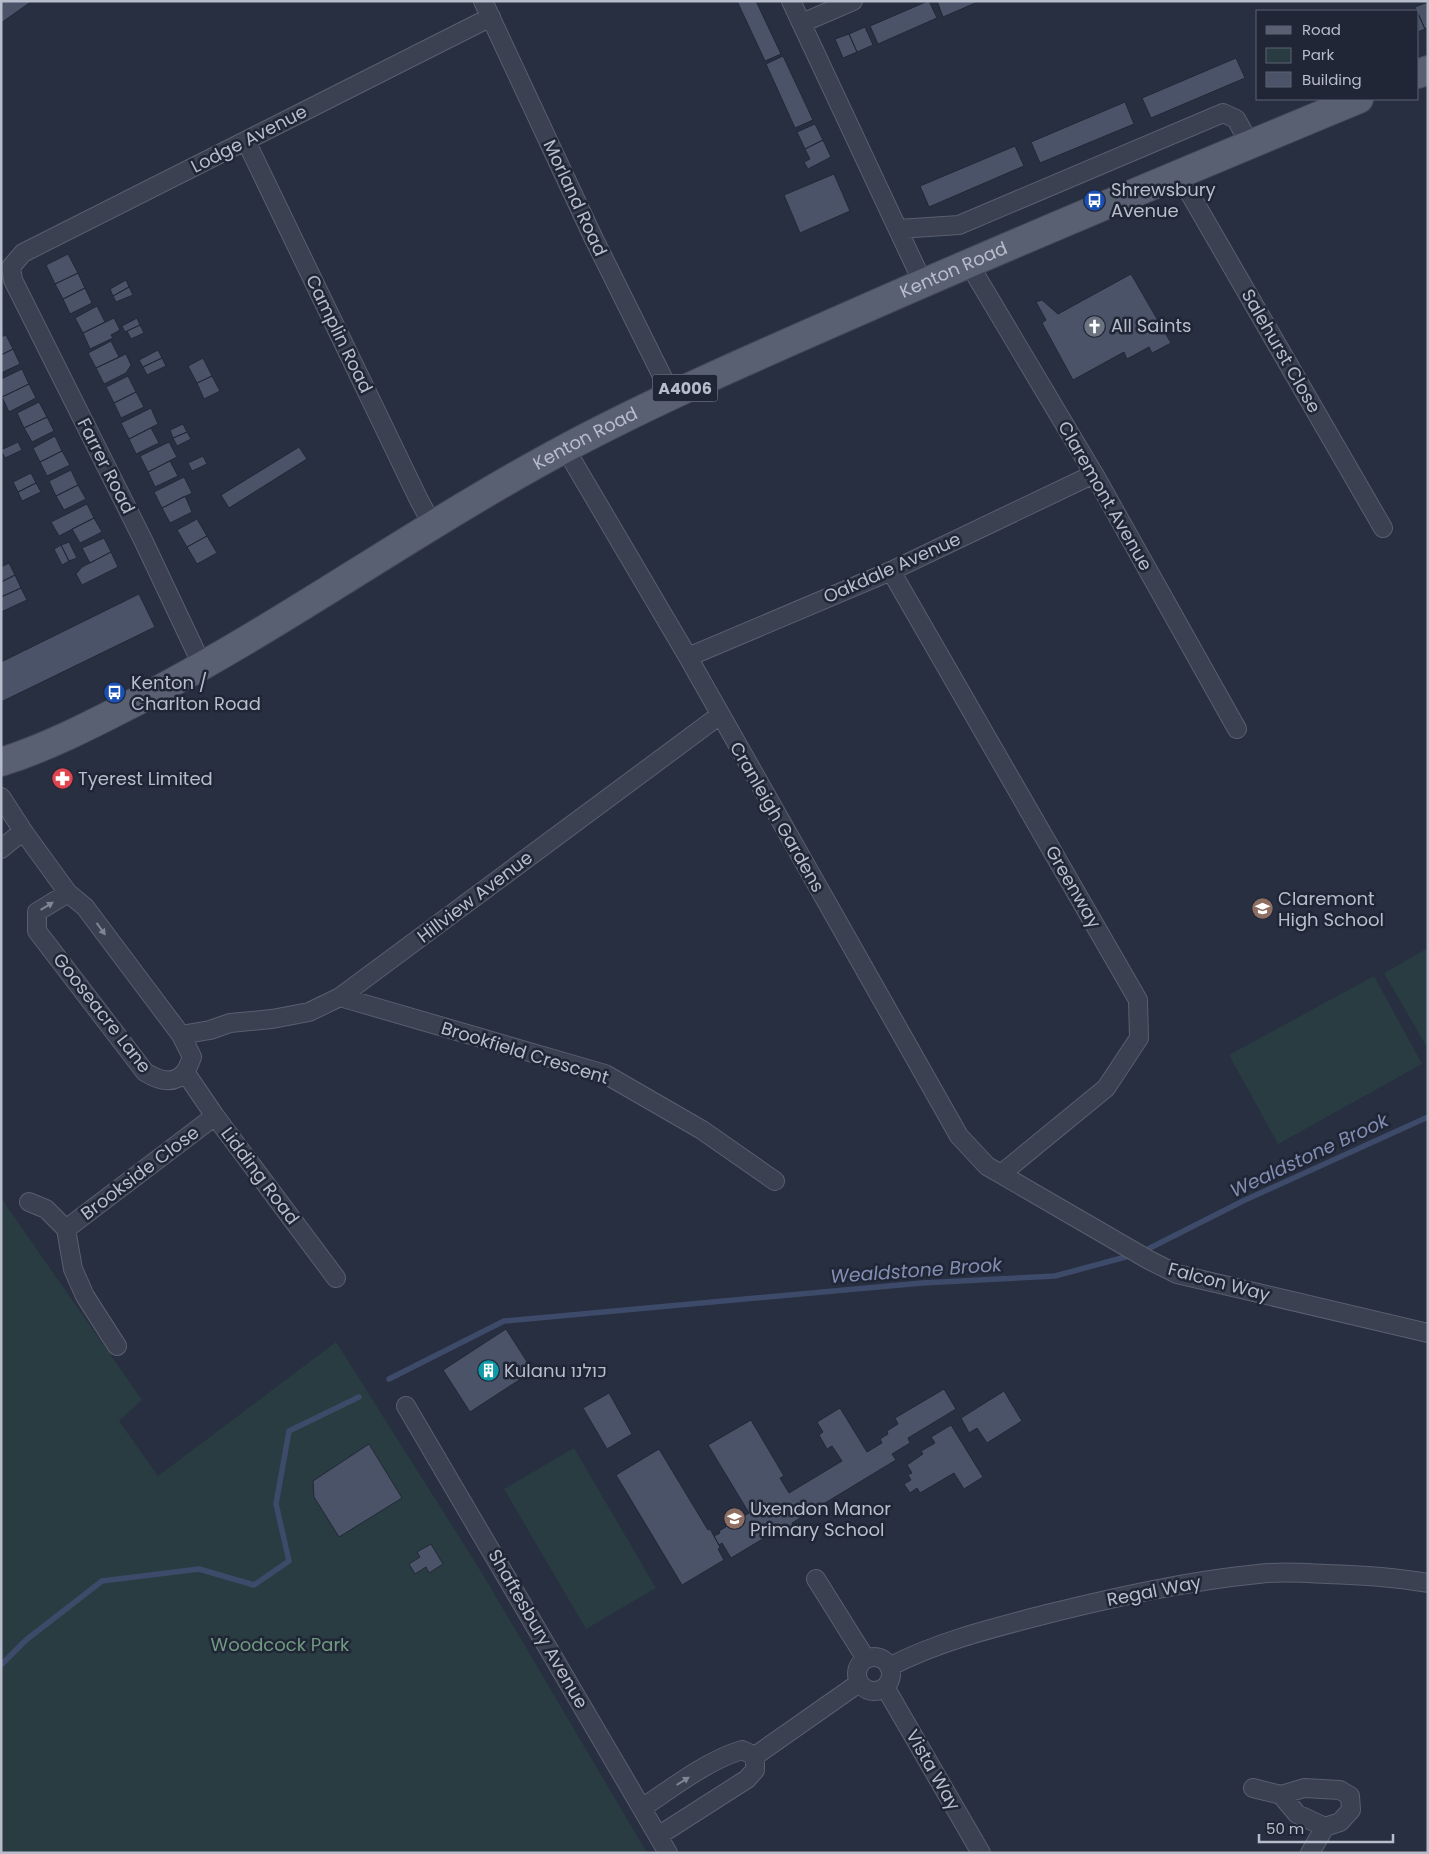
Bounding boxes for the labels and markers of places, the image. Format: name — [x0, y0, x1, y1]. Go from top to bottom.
place label: Shrewsbury Avenue — [1111, 177, 1216, 223]
bus stop icon: Shrewsbury Avenue — [1083, 188, 1107, 212]
place label: All Saints — [1111, 313, 1191, 338]
church icon: All Saints — [1083, 314, 1107, 338]
place label: Kenton / Charlton Road — [131, 670, 261, 716]
bus stop icon: Kenton / Charlton Road — [103, 681, 127, 705]
place label: Tyerest Limited — [78, 766, 213, 791]
pharmacy icon: Tyerest Limited — [50, 767, 74, 791]
place label: Claremont High School — [1278, 886, 1384, 932]
school or university icon: Claremont High School — [1250, 897, 1274, 921]
place label: Kulanu כולנו — [504, 1358, 607, 1383]
building icon: Kulanu כולנו — [476, 1359, 500, 1383]
place label: Uxendon Manor Primary School — [750, 1496, 891, 1542]
school or university icon: Uxendon Manor Primary School — [722, 1507, 746, 1531]

